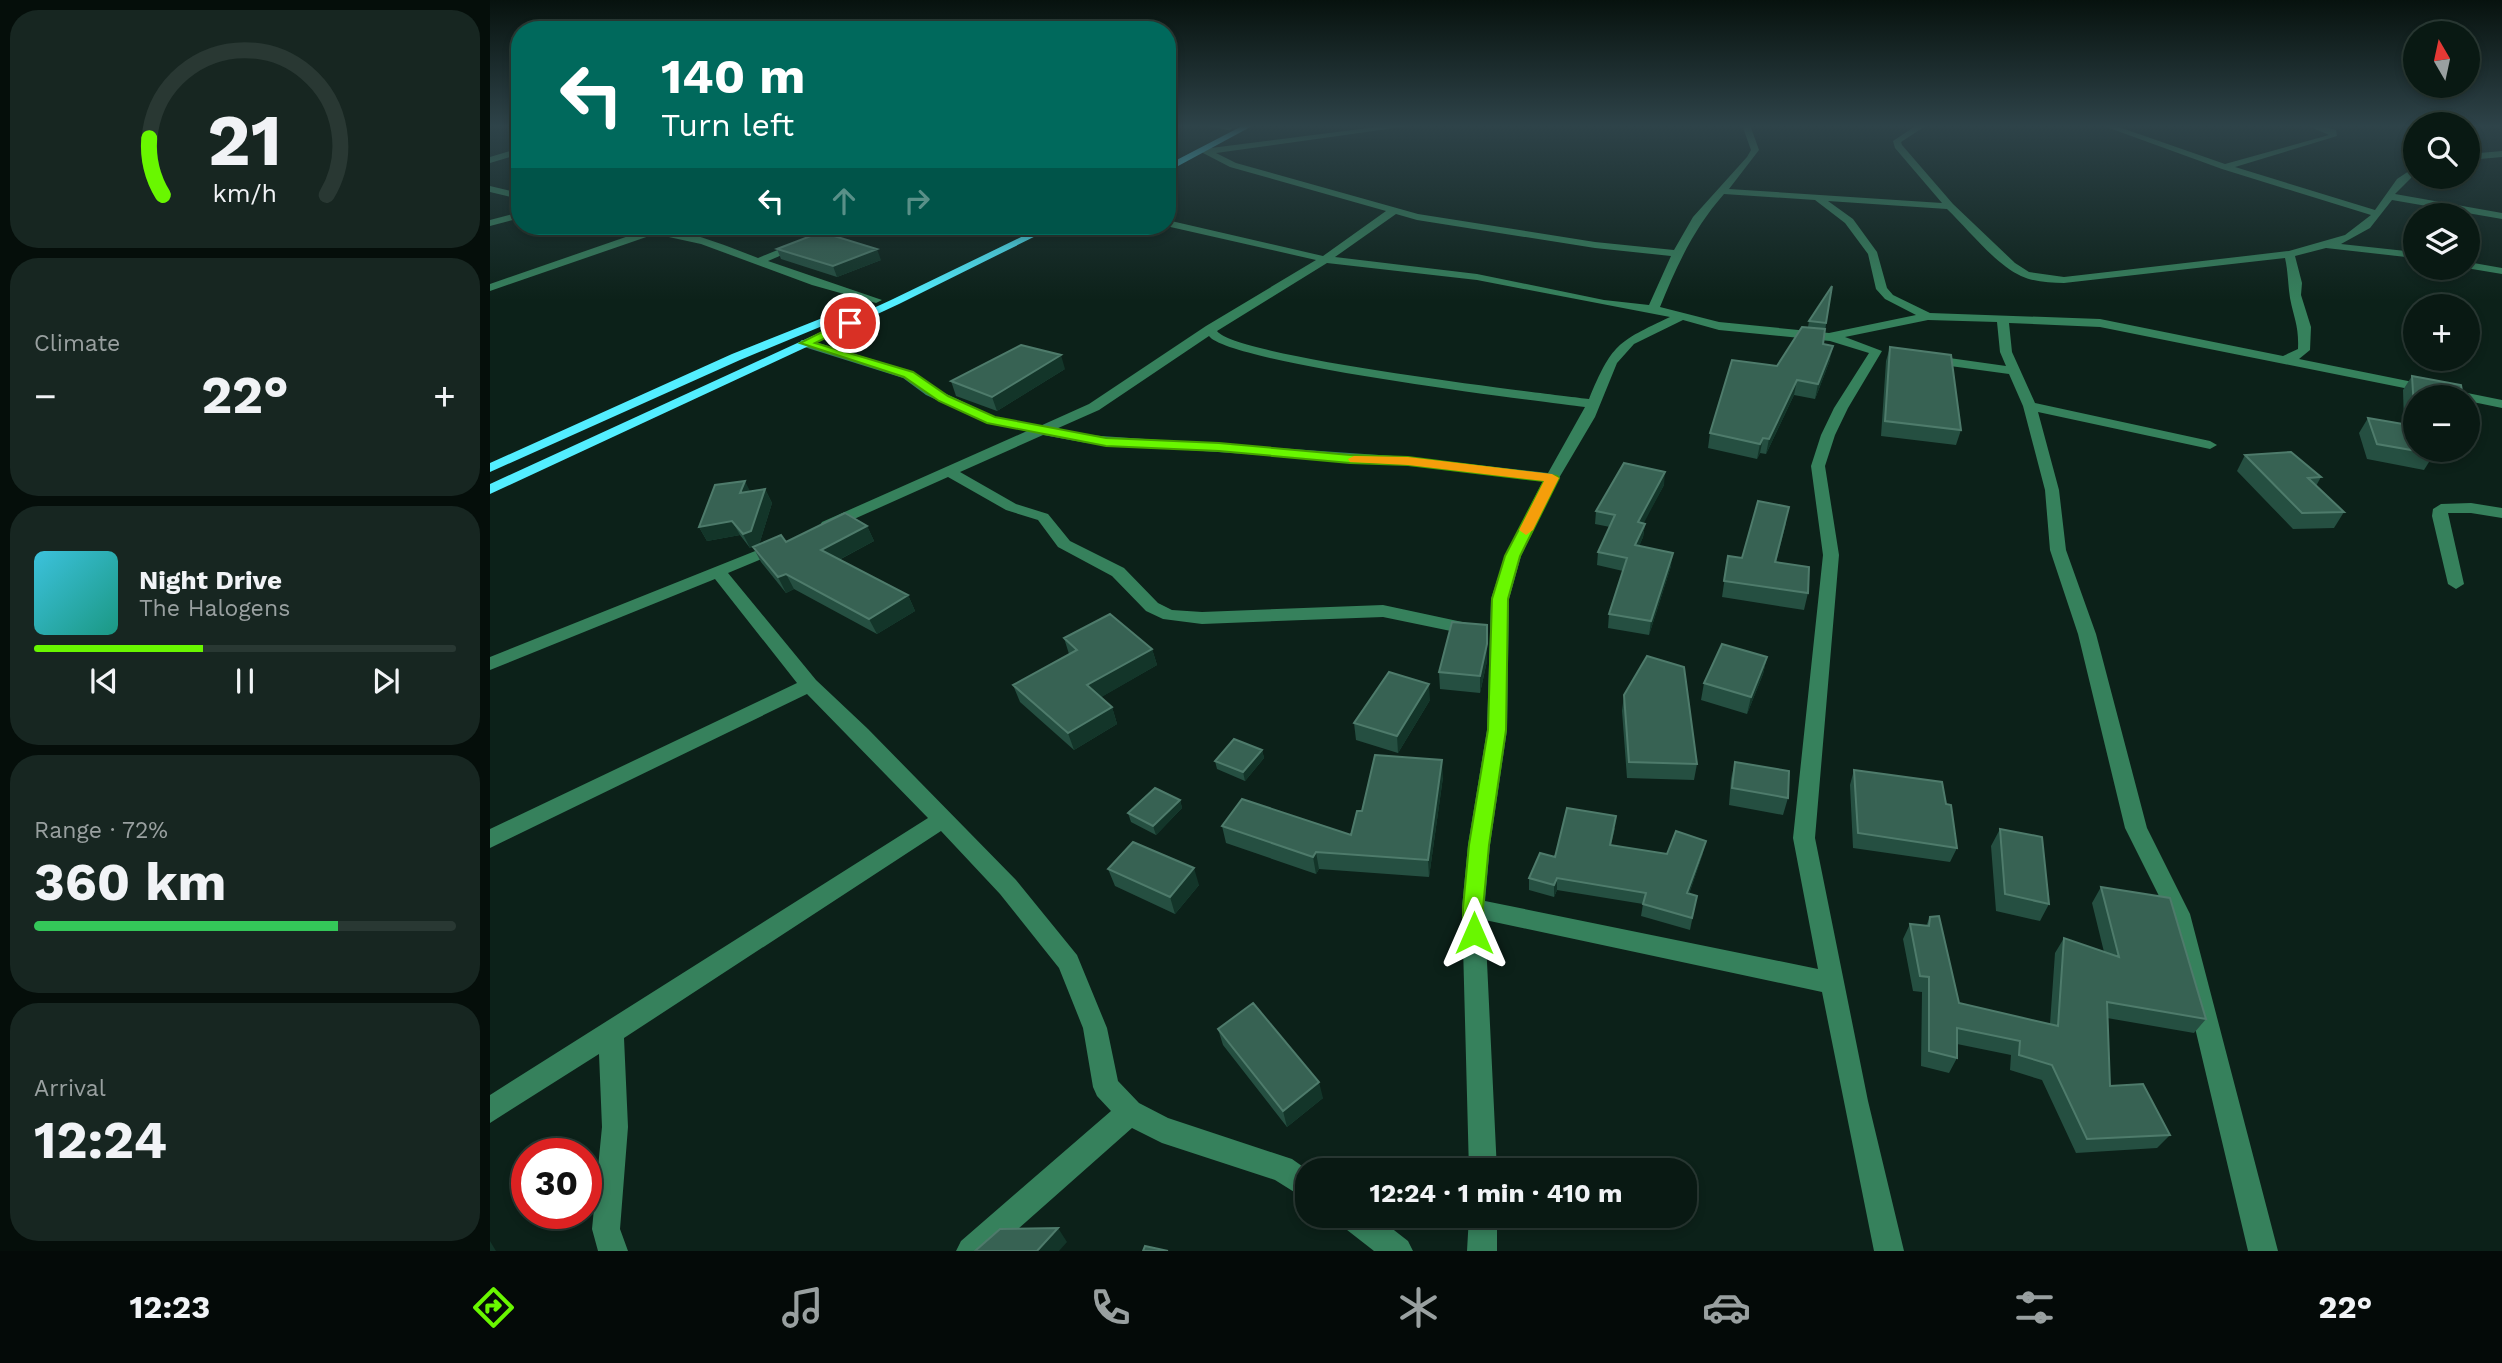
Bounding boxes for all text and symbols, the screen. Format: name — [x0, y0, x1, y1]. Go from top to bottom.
north arrow — [2403, 21, 2480, 98]
map controls — [2403, 21, 2480, 462]
text: 140 m — [661, 47, 805, 105]
icon: left — [546, 49, 637, 140]
text: 21 — [208, 97, 282, 183]
text: Turn left — [661, 106, 794, 144]
button: search — [2403, 112, 2480, 189]
text: km/h — [213, 179, 277, 208]
icon: left — [752, 182, 790, 220]
icon: ahead — [825, 182, 863, 220]
icon: right — [898, 182, 936, 220]
button: layers — [2403, 203, 2480, 280]
pin — [820, 293, 880, 353]
button: + — [2403, 294, 2480, 371]
icon: arrive — [831, 304, 869, 342]
text: Climate — [34, 330, 120, 357]
text: 22° — [201, 365, 289, 426]
text: − — [34, 374, 57, 418]
text: + — [433, 374, 456, 418]
button: − — [2403, 385, 2480, 462]
text: Night Drive — [139, 565, 282, 595]
text: The Halogens — [139, 595, 290, 622]
icon: previous — [85, 662, 123, 700]
icon: pause — [226, 662, 264, 700]
icon: next — [367, 662, 405, 700]
text: Range · 72% — [34, 817, 168, 844]
text: 360 km — [34, 852, 227, 913]
position arrow — [1437, 896, 1511, 970]
text: Arrival — [34, 1075, 106, 1102]
text: 12:24 — [34, 1110, 167, 1171]
speed limit sign: 30 — [511, 1138, 602, 1229]
text: 12:24 · 1 min · 410 m — [1369, 1178, 1623, 1208]
icon: directions — [469, 1283, 518, 1332]
icon: music — [778, 1283, 827, 1332]
icon: phone — [1086, 1283, 1135, 1332]
icon: climate — [1394, 1283, 1443, 1332]
icon: car — [1702, 1283, 1751, 1332]
icon: filters — [2010, 1283, 2059, 1332]
text: 12:23 — [130, 1288, 210, 1326]
text: 22° — [2318, 1288, 2372, 1326]

